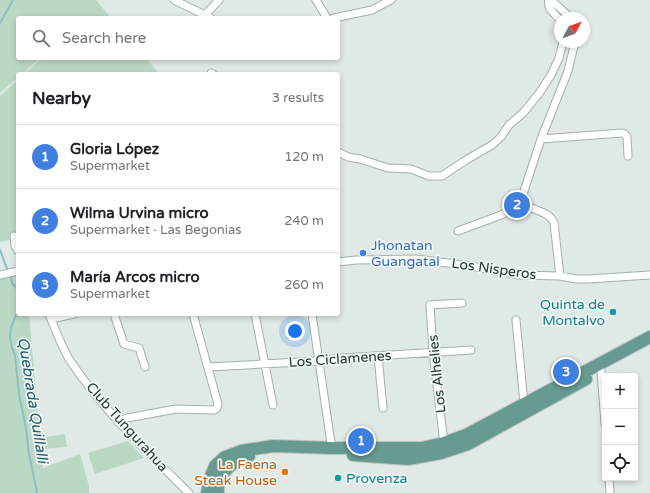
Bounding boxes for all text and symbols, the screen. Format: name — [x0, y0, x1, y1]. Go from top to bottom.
north arrow — [554, 12, 590, 48]
search box — [16, 16, 340, 60]
icon: search — [30, 27, 52, 49]
text: Search here — [62, 29, 146, 47]
text: Nearby — [32, 88, 91, 109]
text: 3 results — [272, 90, 324, 106]
text: Gloria López — [70, 140, 159, 158]
text: 1 — [41, 149, 49, 165]
text: 120 m — [284, 149, 324, 165]
text: Supermarket — [70, 158, 150, 174]
pin: 2 — [504, 190, 530, 220]
text: Wilma Urvina micro — [70, 204, 209, 222]
text: 2 — [41, 213, 49, 229]
text: 240 m — [284, 213, 324, 229]
text: Supermarket · Las Begonias — [70, 222, 242, 238]
place label: Jhonatan Guangatal — [371, 237, 440, 270]
marker: Jhonatan Guangatal — [358, 248, 368, 258]
street label: Los Nisperos — [451, 255, 538, 283]
text: María Arcos micro — [70, 268, 200, 286]
text: 3 — [41, 277, 49, 293]
text: 260 m — [284, 277, 324, 293]
text: Supermarket — [70, 286, 150, 302]
place label: Quinta de Montalvo — [540, 296, 605, 329]
marker: Quinta de Montalvo — [608, 307, 618, 317]
your location — [285, 321, 305, 341]
street label: Los Alhelies — [424, 334, 450, 414]
water label: Quebrada Quillalli — [14, 336, 52, 466]
street label: Los Ciclamenes — [288, 347, 392, 371]
pin: 3 — [553, 357, 579, 387]
map controls — [602, 373, 638, 481]
button: + — [602, 373, 638, 409]
street label: Club Tungurahua — [82, 379, 172, 475]
button: − — [602, 409, 638, 445]
pin: 1 — [348, 426, 374, 456]
button: locate — [602, 445, 638, 481]
place label: La Faena Steak House — [194, 456, 277, 489]
marker: La Faena Steak House — [280, 467, 290, 477]
place label: Provenza — [346, 470, 407, 487]
marker: Provenza — [333, 473, 343, 483]

